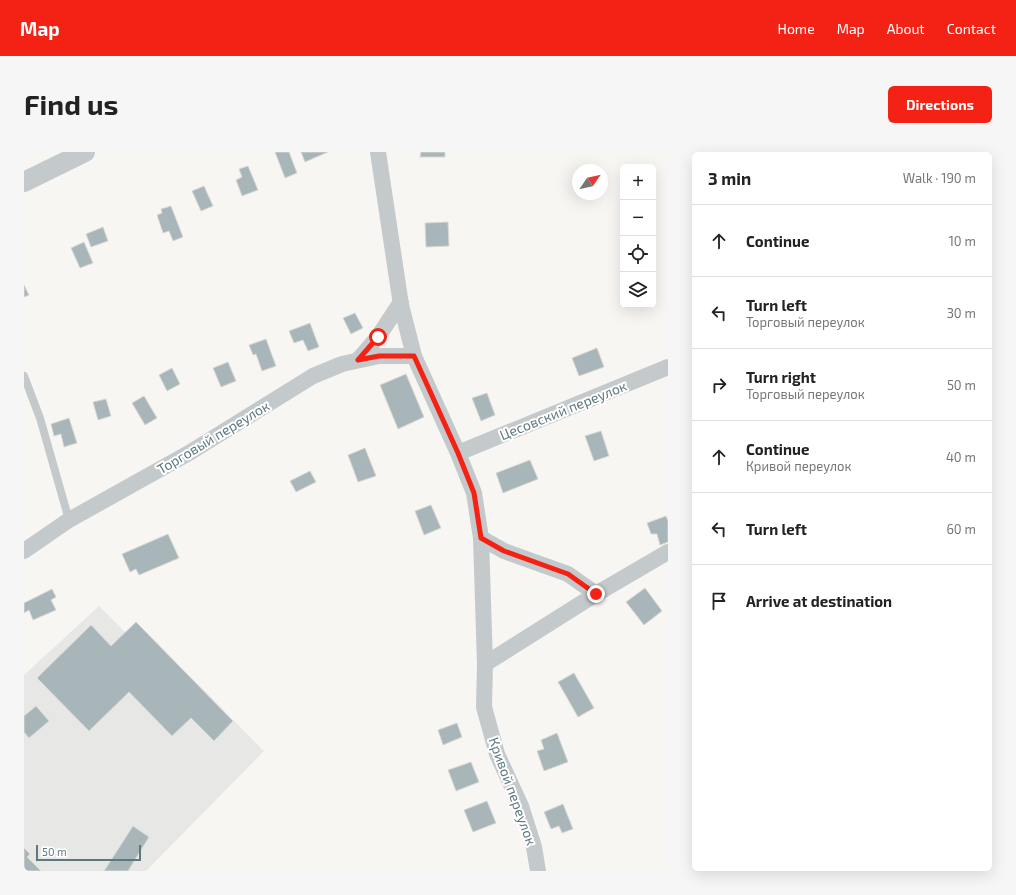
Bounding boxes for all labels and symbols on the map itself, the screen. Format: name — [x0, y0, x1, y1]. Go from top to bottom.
north arrow — [572, 164, 608, 200]
route start — [369, 328, 387, 346]
street label: Цесовский переулок — [497, 377, 629, 443]
street label: Торговый переулок — [154, 397, 273, 477]
route end — [587, 585, 605, 603]
street label: Кривой переулок — [486, 735, 541, 848]
scale bar — [36, 843, 141, 862]

